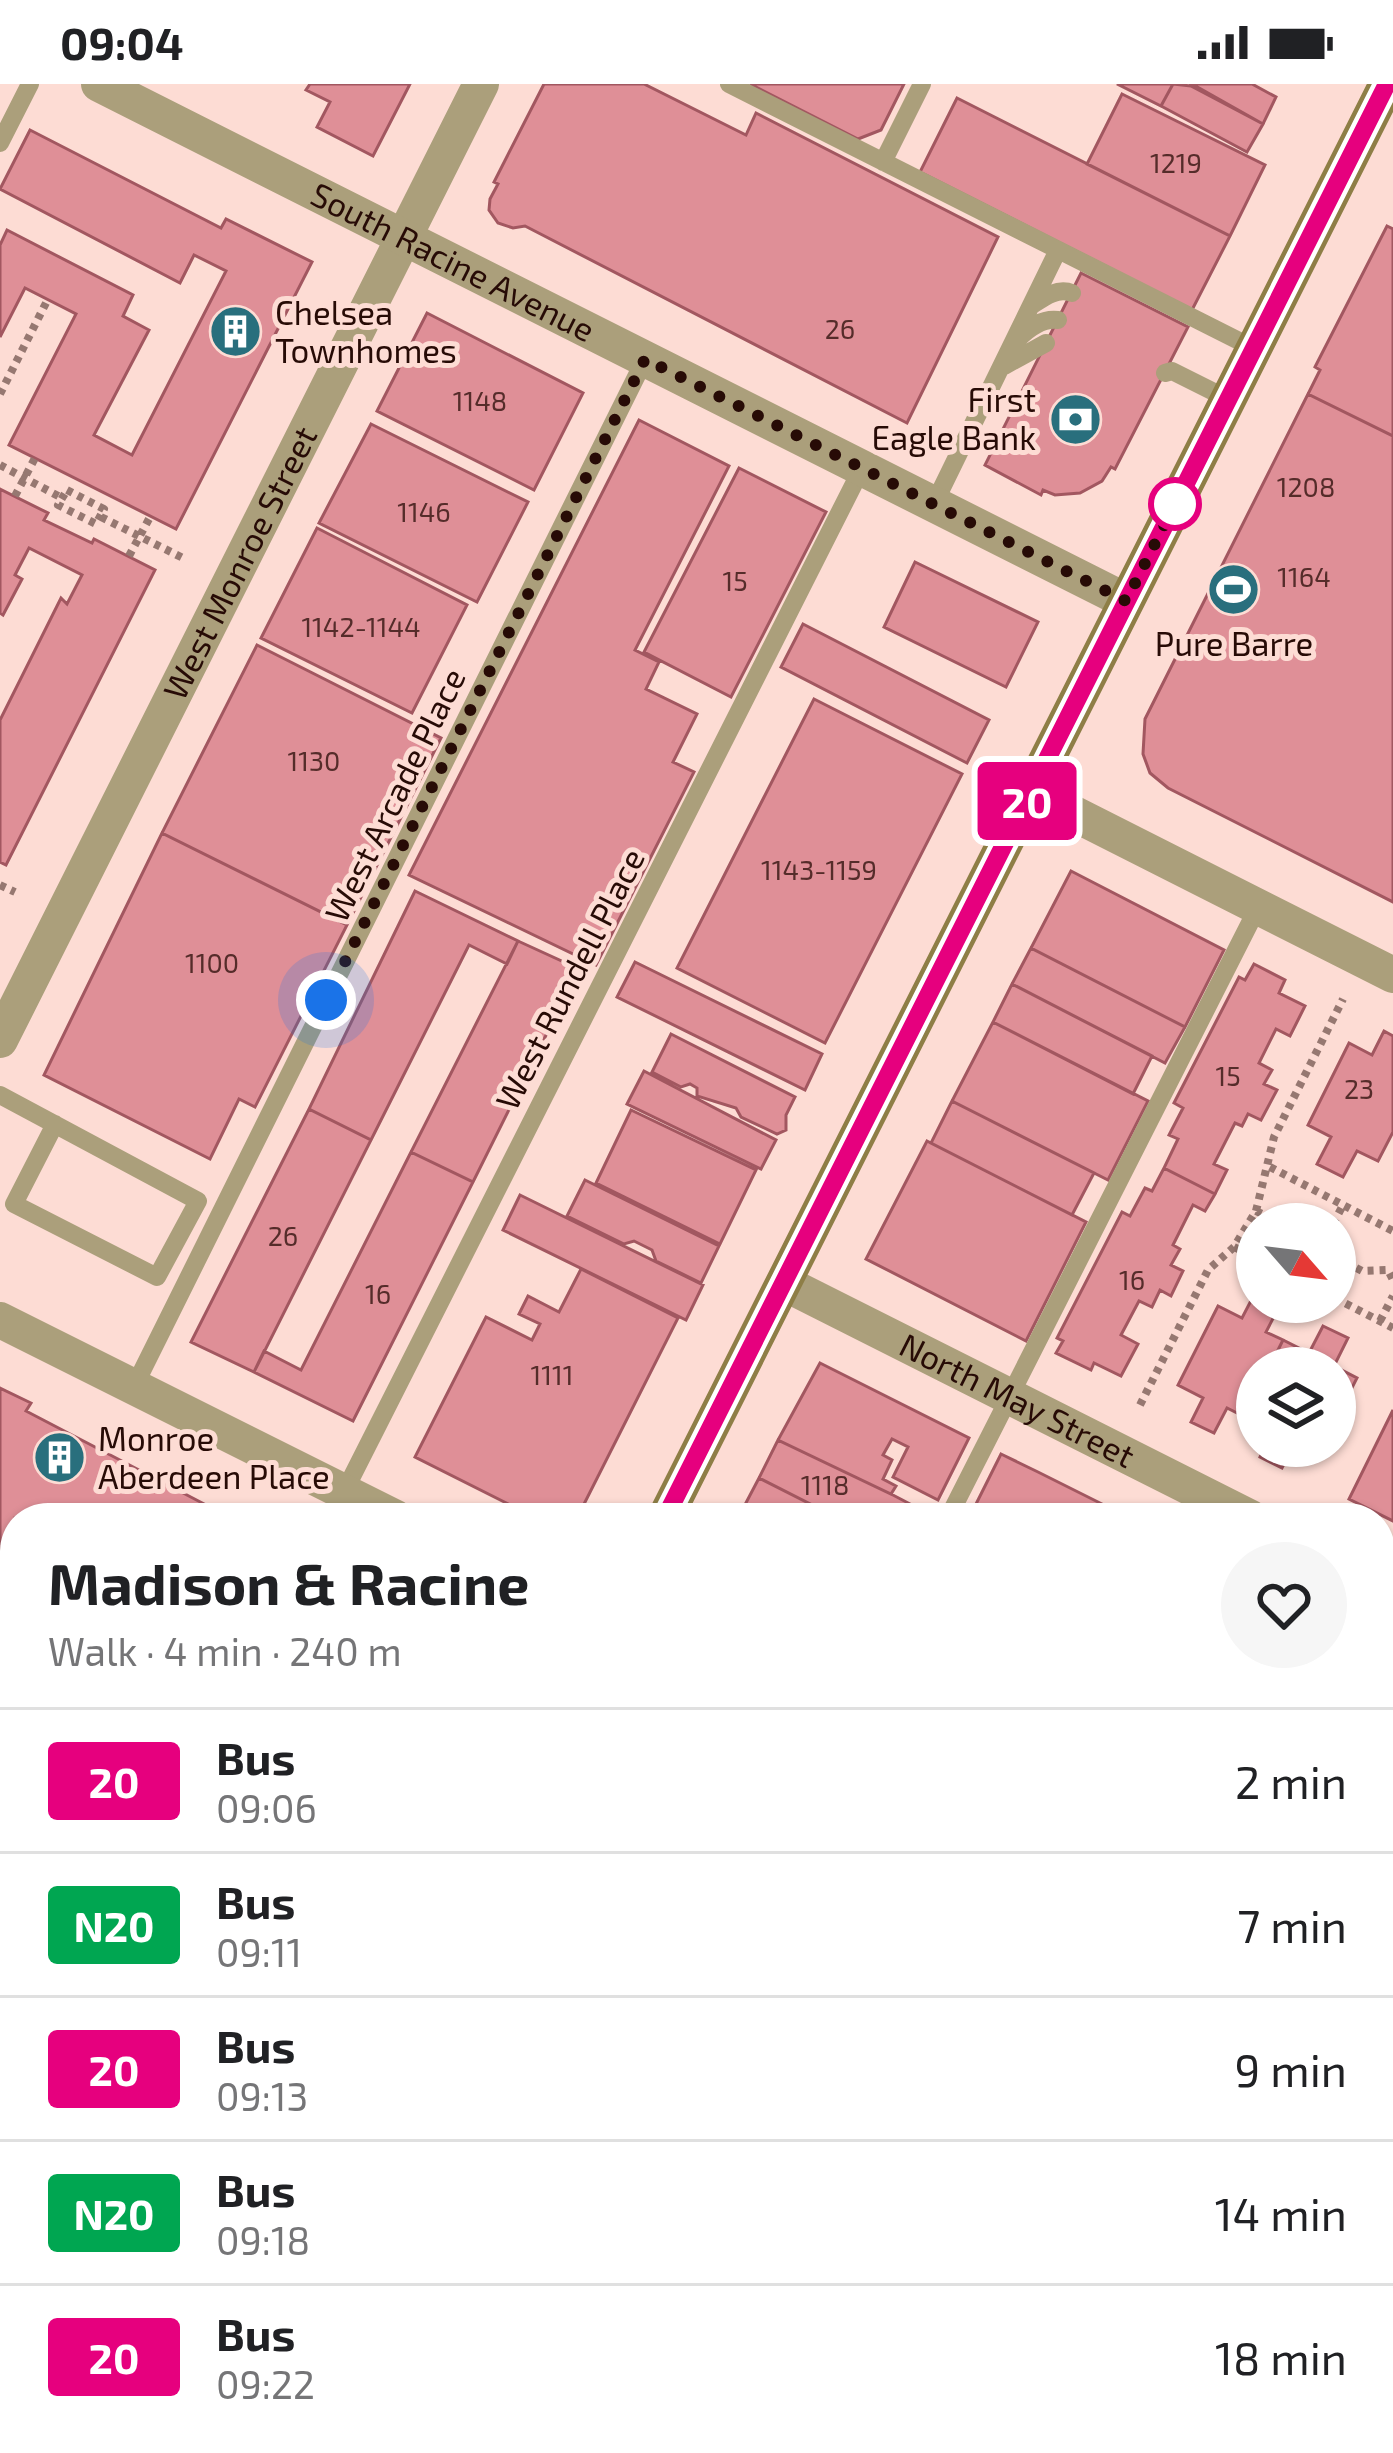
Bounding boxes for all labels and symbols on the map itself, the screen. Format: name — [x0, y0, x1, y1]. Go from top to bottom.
house number: 1219 — [1150, 146, 1202, 178]
street label: South Racine Avenue — [305, 173, 602, 349]
place label: Chelsea Townhomes — [275, 292, 457, 370]
building icon: Chelsea Townhomes — [208, 304, 264, 360]
house number: 26 — [825, 312, 855, 344]
place label: First Eagle Bank — [872, 379, 1036, 457]
house number: 1148 — [453, 384, 507, 416]
bank icon: First Eagle Bank — [1047, 391, 1103, 447]
street label: West Monroe Street — [154, 419, 325, 706]
house number: 1208 — [1277, 470, 1335, 502]
unlabelled marker — [1150, 479, 1200, 529]
house number: 1146 — [397, 495, 451, 527]
house number: 1164 — [1277, 560, 1331, 592]
sports icon: Pure Barre — [1206, 562, 1262, 618]
house number: 15 — [722, 564, 748, 596]
house number: 1142-1144 — [301, 610, 421, 642]
place label: Pure Barre — [1155, 623, 1313, 663]
street label: West Arcade Place — [315, 661, 473, 928]
house number: 1130 — [288, 744, 340, 776]
line badge: 20 — [973, 762, 1081, 840]
street label: West Rundell Place — [486, 842, 652, 1116]
house number: 1143-1159 — [761, 853, 877, 885]
house number: 1100 — [185, 946, 239, 978]
your location — [296, 970, 356, 1030]
house number: 15 — [1215, 1059, 1241, 1091]
house number: 23 — [1344, 1072, 1374, 1104]
north arrow — [1236, 1203, 1356, 1323]
house number: 26 — [268, 1219, 298, 1251]
house number: 16 — [1119, 1263, 1145, 1295]
house number: 16 — [365, 1277, 391, 1309]
street label: North May Street — [894, 1324, 1142, 1475]
house number: 1111 — [531, 1358, 573, 1390]
place label: Monroe Aberdeen Place — [98, 1418, 330, 1496]
building icon: Monroe Aberdeen Place — [31, 1430, 87, 1486]
house number: 1118 — [801, 1468, 849, 1500]

